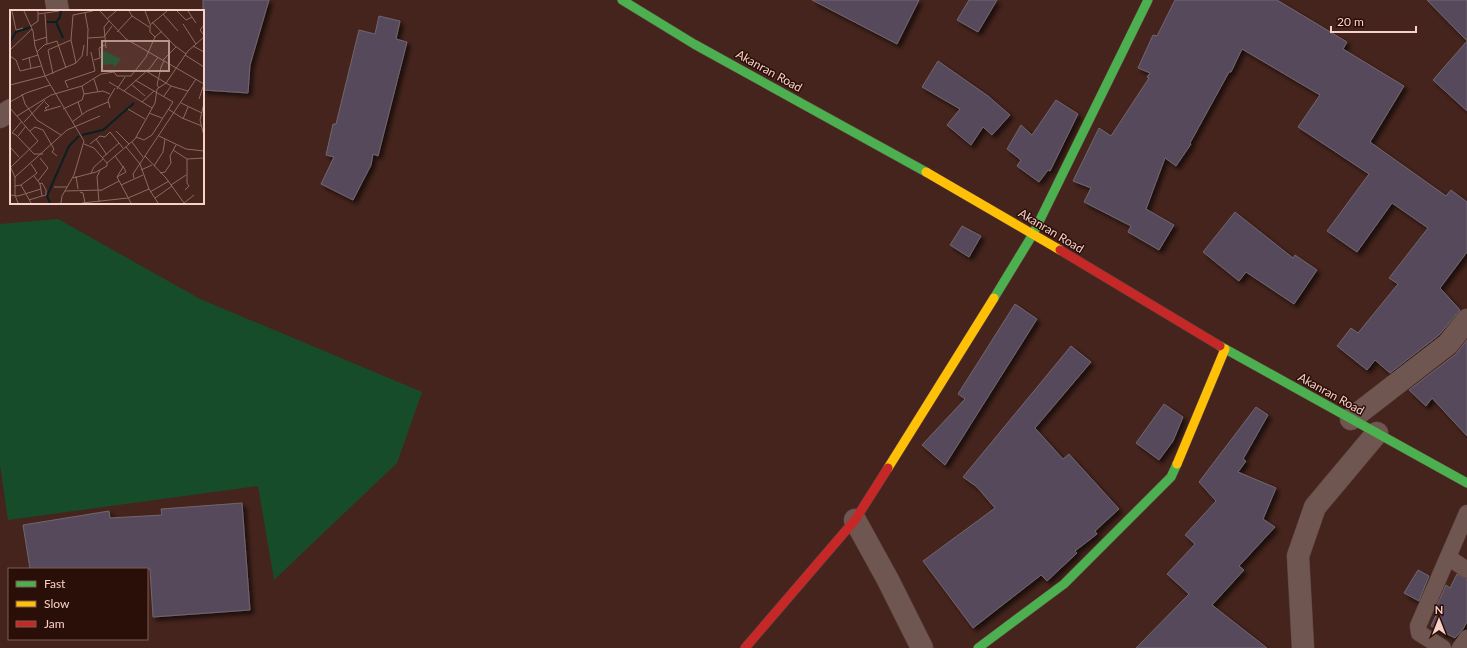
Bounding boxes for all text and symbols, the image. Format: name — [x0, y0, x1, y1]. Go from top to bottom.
scale bar — [1331, 8, 1416, 34]
inset map — [10, 10, 204, 204]
text: 20 m — [1337, 14, 1364, 29]
street label: Akanran Road — [733, 46, 805, 95]
street label: Akanran Road — [1016, 205, 1087, 256]
street label: Akanran Road — [1295, 369, 1367, 418]
legend — [8, 568, 148, 640]
text: Fast — [44, 576, 66, 591]
text: Slow — [44, 596, 70, 611]
north arrow — [1419, 600, 1459, 640]
text: N — [1435, 603, 1443, 616]
text: Jam — [44, 616, 65, 631]

